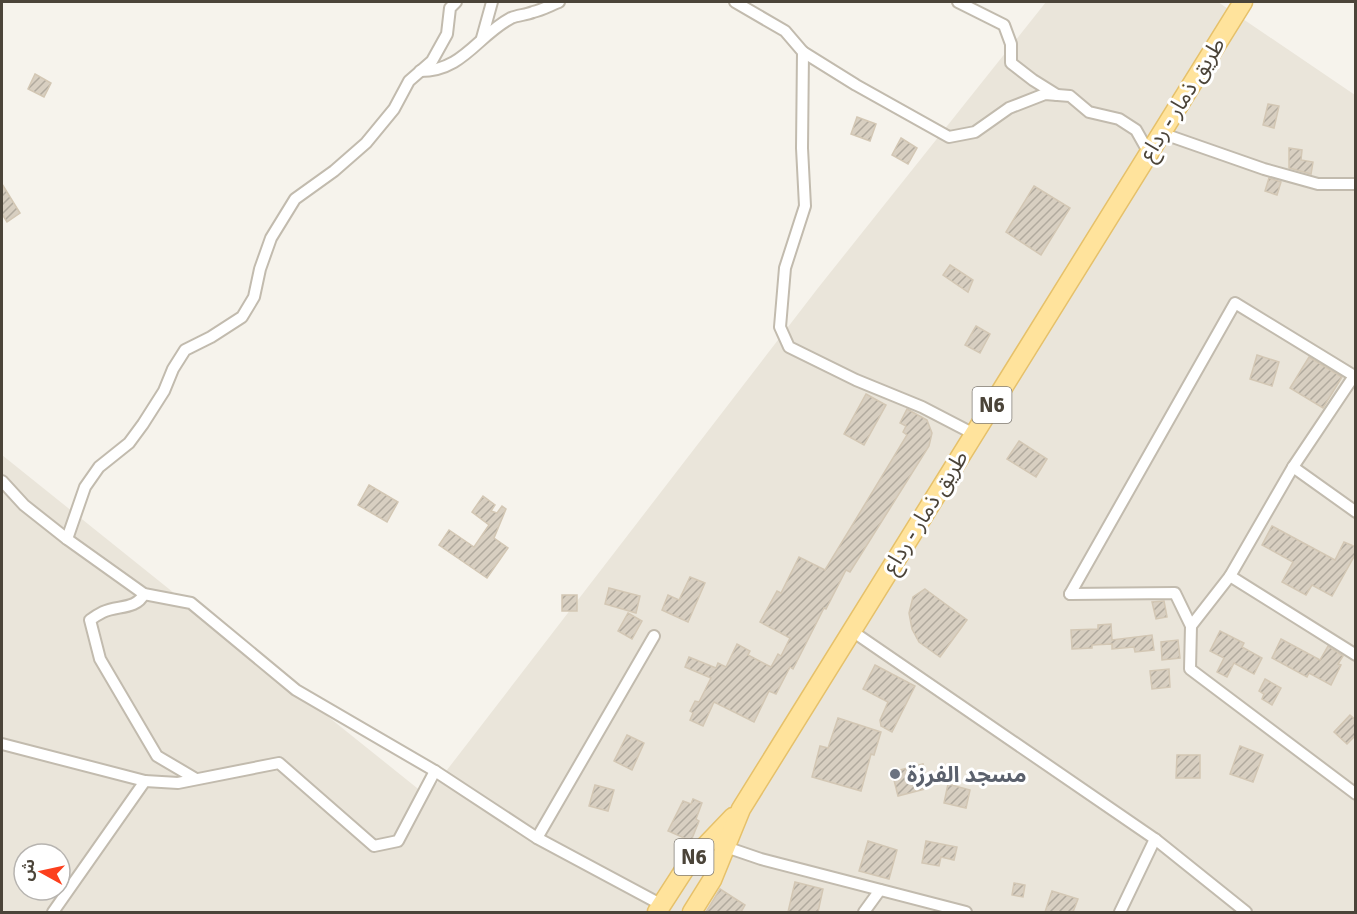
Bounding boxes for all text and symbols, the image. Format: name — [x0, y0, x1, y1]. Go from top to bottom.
street label: طريق ذمار - رداع — [1133, 32, 1233, 167]
road number: N6 — [972, 387, 1012, 423]
street label: طريق ذمار - رداع — [876, 445, 976, 580]
place label: مسجد الفرزة — [907, 761, 1027, 788]
marker: مسجد الفرزة — [888, 767, 902, 781]
road number: N6 — [674, 839, 714, 875]
north arrow — [12, 842, 72, 902]
text: ش — [17, 858, 40, 882]

